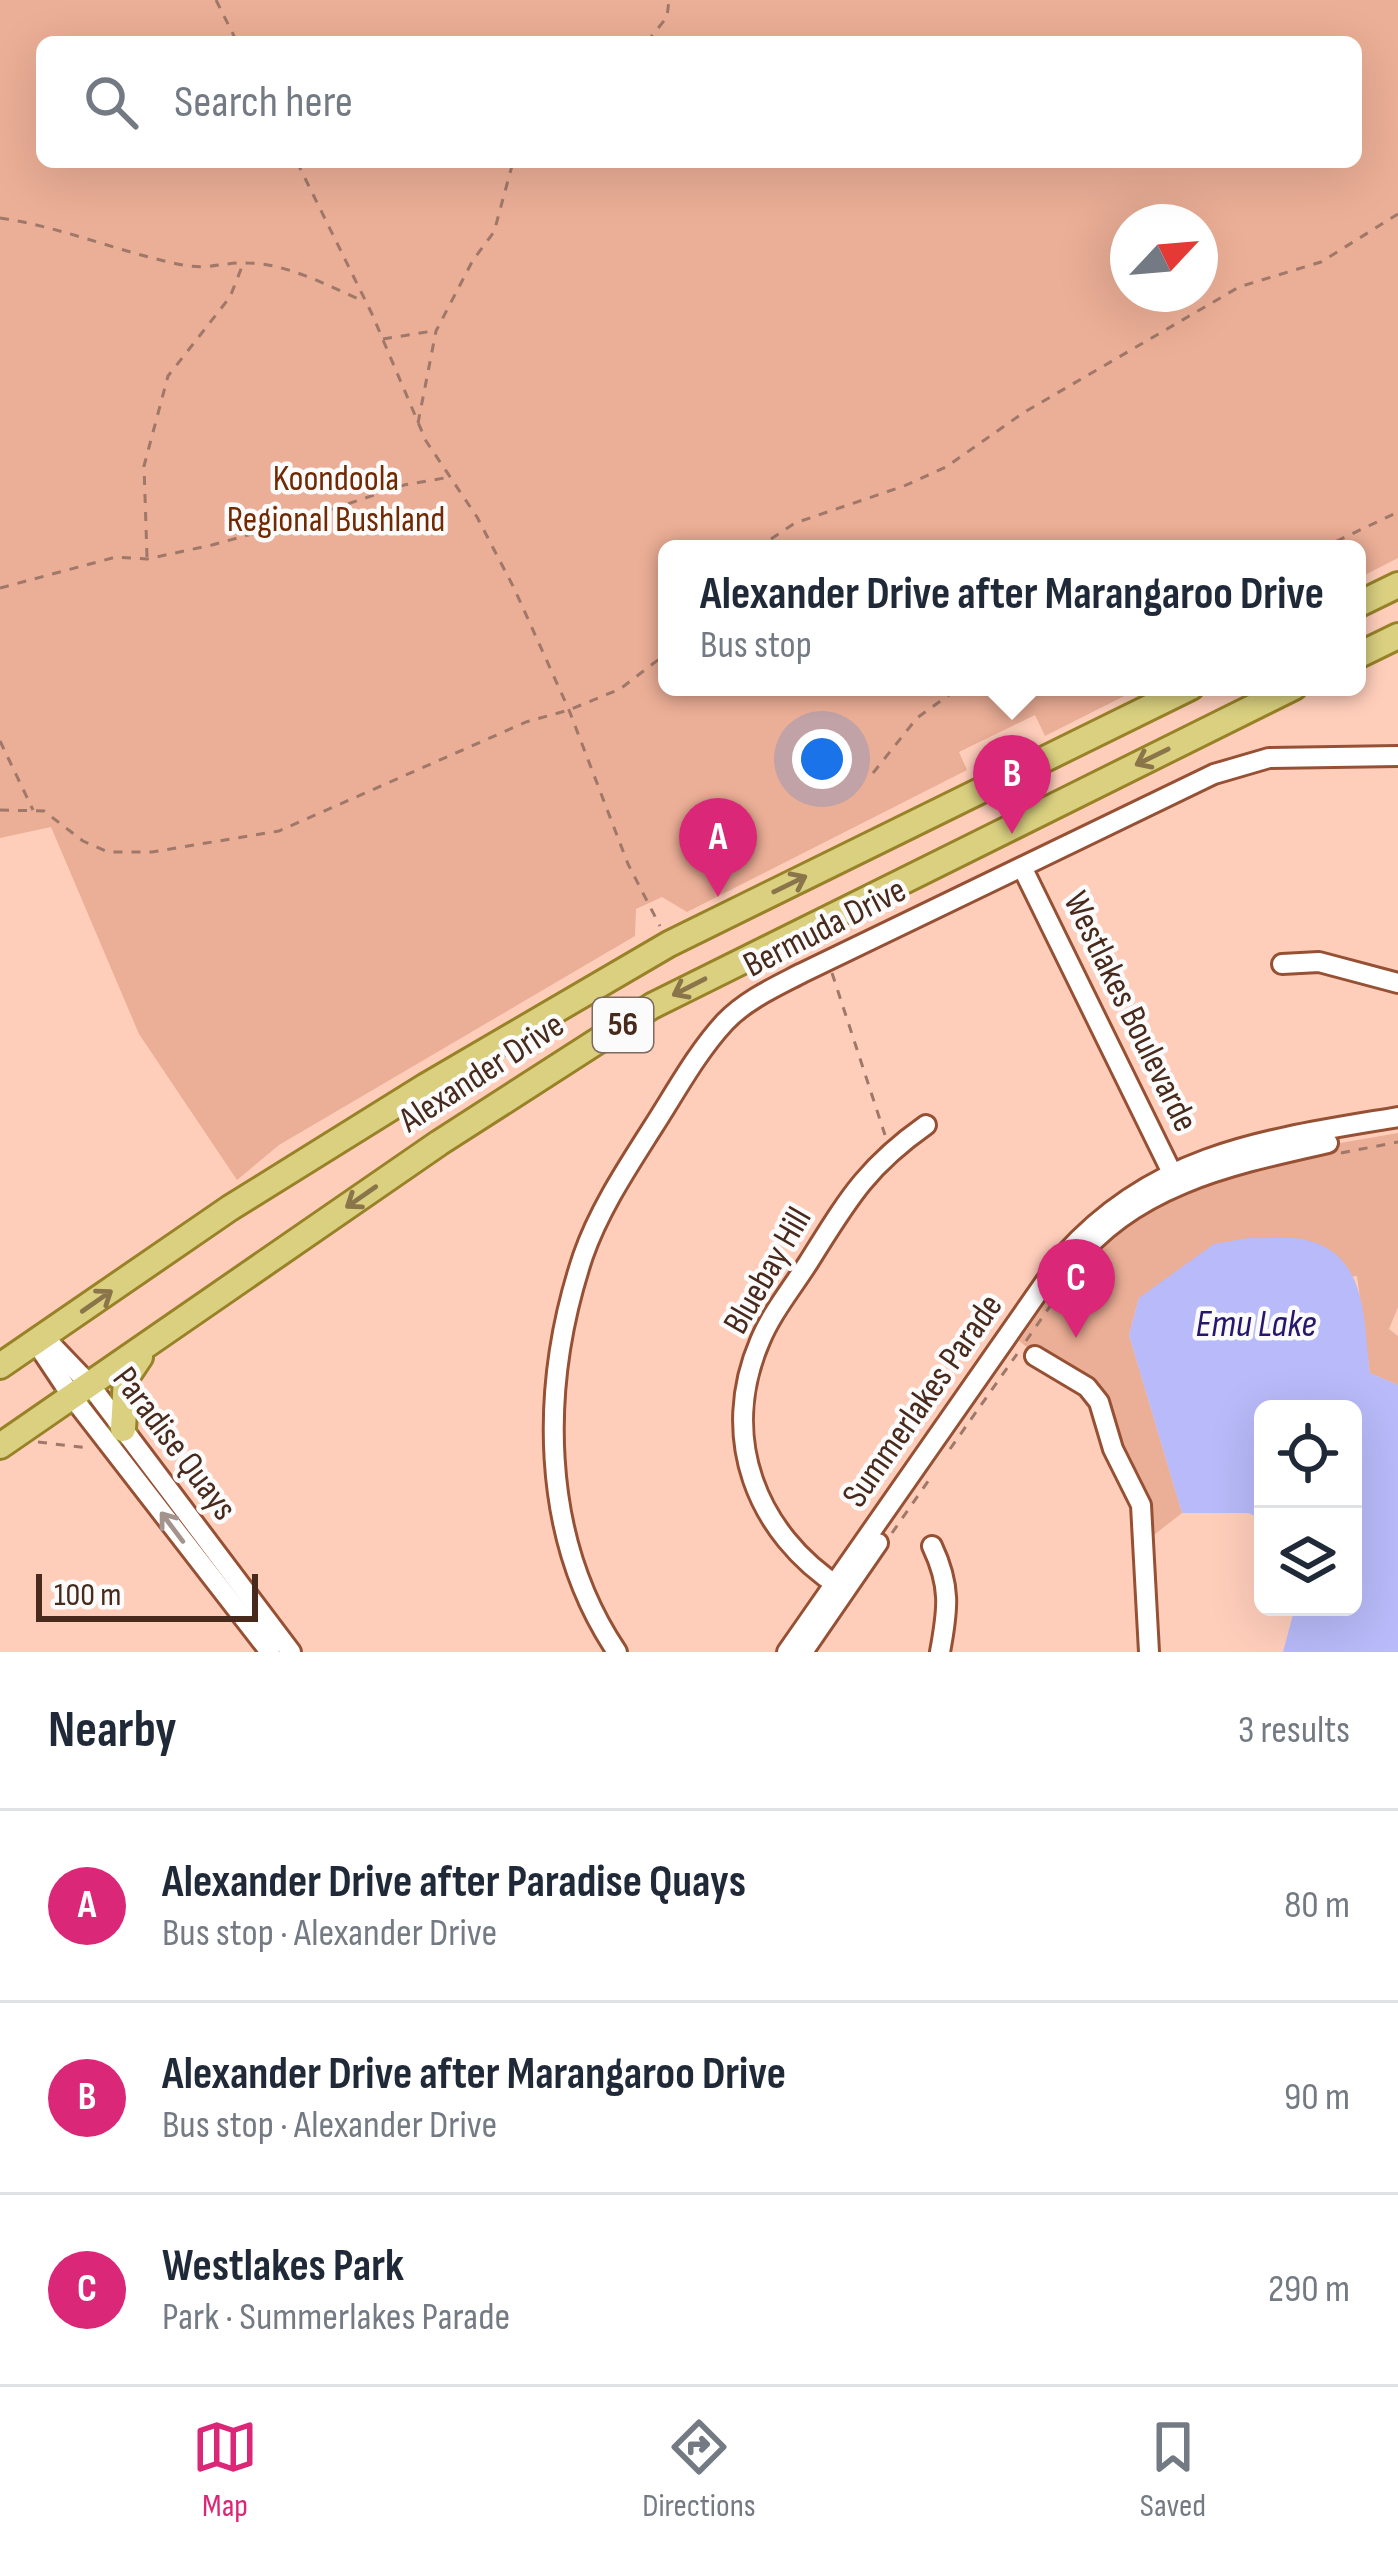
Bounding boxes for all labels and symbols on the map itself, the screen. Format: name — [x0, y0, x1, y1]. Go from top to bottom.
north arrow — [1110, 204, 1218, 312]
park label: Koondoola Regional Bushland — [227, 458, 445, 542]
your location — [792, 729, 852, 789]
pin: B — [973, 735, 1051, 834]
one-way arrow — [1134, 747, 1170, 769]
pin: A — [679, 798, 757, 897]
street label: Bermuda Drive — [737, 869, 913, 987]
one-way arrow — [771, 872, 807, 894]
street label: Westlakes Boulevarde — [1053, 885, 1207, 1139]
one-way arrow — [672, 976, 708, 999]
road number: 56 — [593, 998, 653, 1052]
street label: Alexander Drive — [391, 1004, 572, 1143]
one-way arrow — [345, 1184, 379, 1209]
street label: Bluebay Hill — [715, 1200, 821, 1342]
pin: C — [1037, 1239, 1115, 1338]
street label: Summerlakes Parade — [834, 1286, 1012, 1516]
one-way arrow — [79, 1289, 113, 1314]
water label: Emu Lake — [1196, 1301, 1316, 1348]
street label: Paradise Quays — [103, 1359, 245, 1529]
one-way arrow — [159, 1511, 185, 1544]
scale bar — [36, 1568, 258, 1621]

